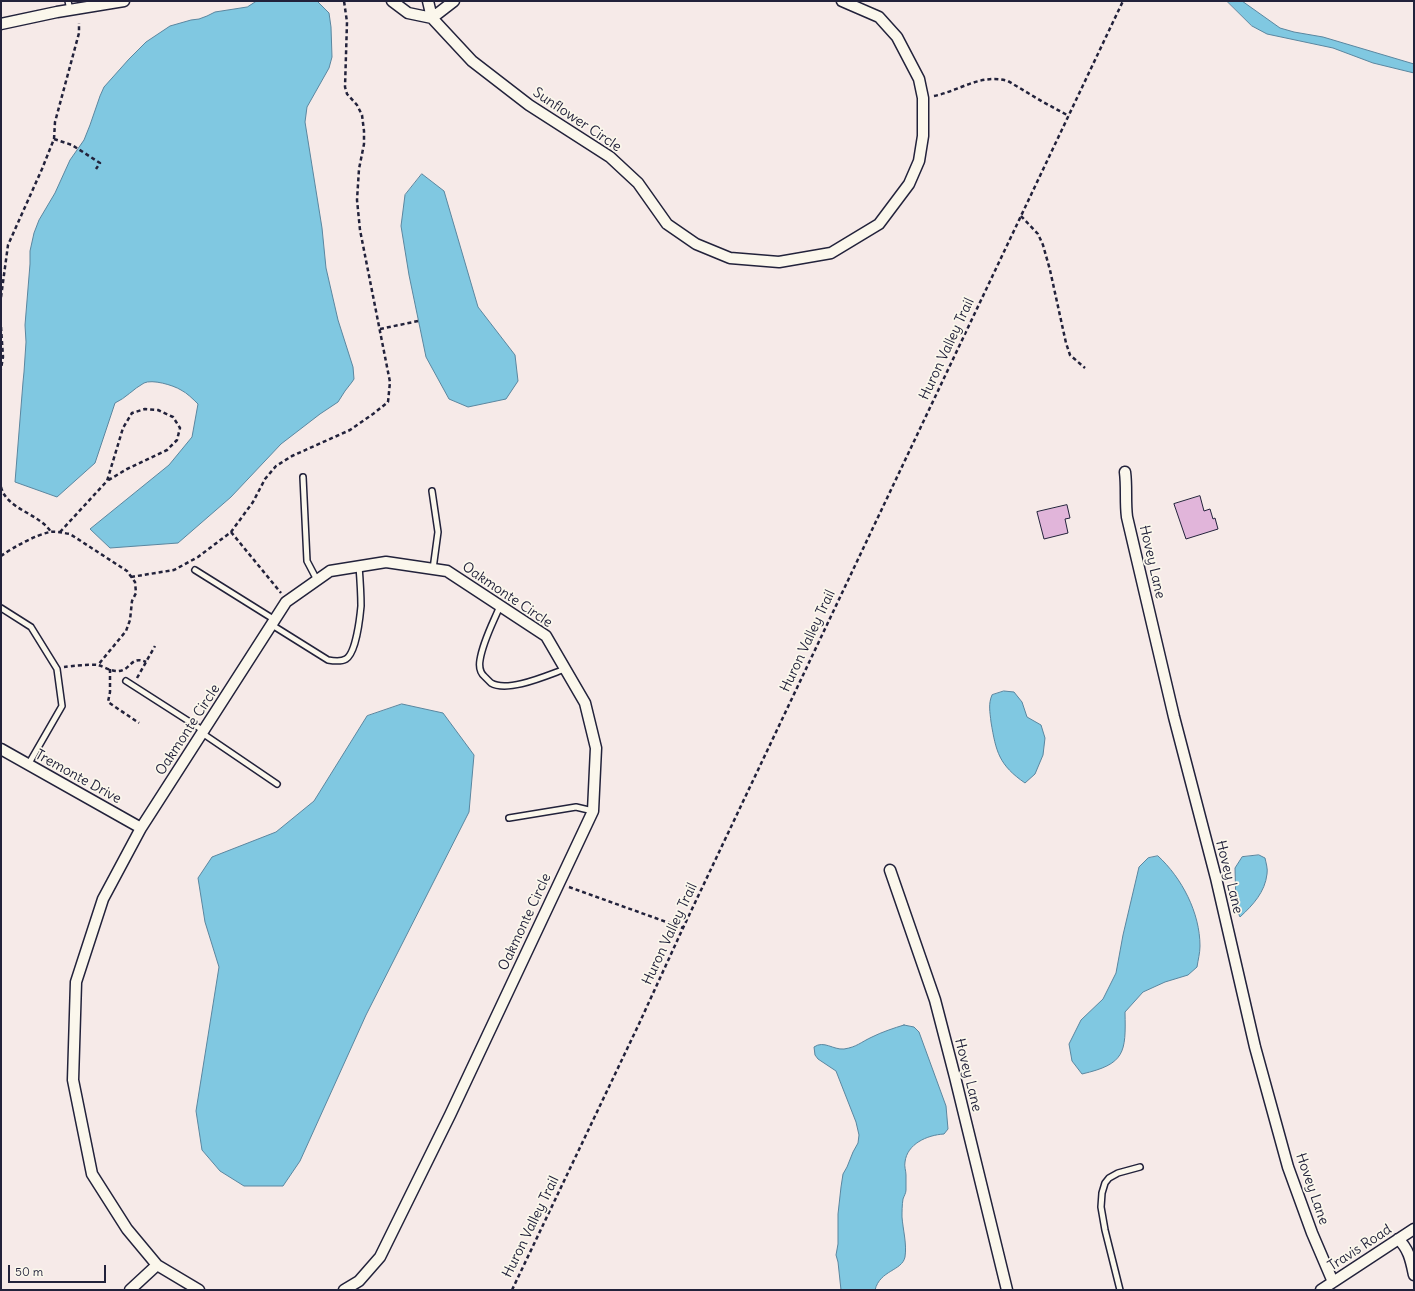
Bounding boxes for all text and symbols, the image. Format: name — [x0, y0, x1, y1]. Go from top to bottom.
street label: Sunflower Circle — [530, 84, 624, 156]
street label: Huron Valley Trail — [916, 295, 978, 403]
street label: Hovey Lane — [1135, 524, 1169, 600]
street label: Oakmonte Circle — [459, 559, 555, 631]
street label: Huron Valley Trail — [777, 587, 839, 695]
street label: Oakmonte Circle — [152, 681, 224, 779]
street label: Tremonte Drive — [32, 746, 124, 808]
street label: Hovey Lane — [1212, 839, 1246, 915]
street label: Oakmonte Circle — [495, 871, 555, 973]
street label: Huron Valley Trail — [639, 880, 701, 988]
street label: Hovey Lane — [951, 1037, 985, 1113]
street label: Hovey Lane — [1292, 1151, 1332, 1227]
street label: Huron Valley Trail — [499, 1174, 563, 1280]
street label: Travis Road — [1325, 1221, 1395, 1275]
scale bar — [10, 1257, 108, 1283]
text: 50 m — [15, 1264, 43, 1279]

